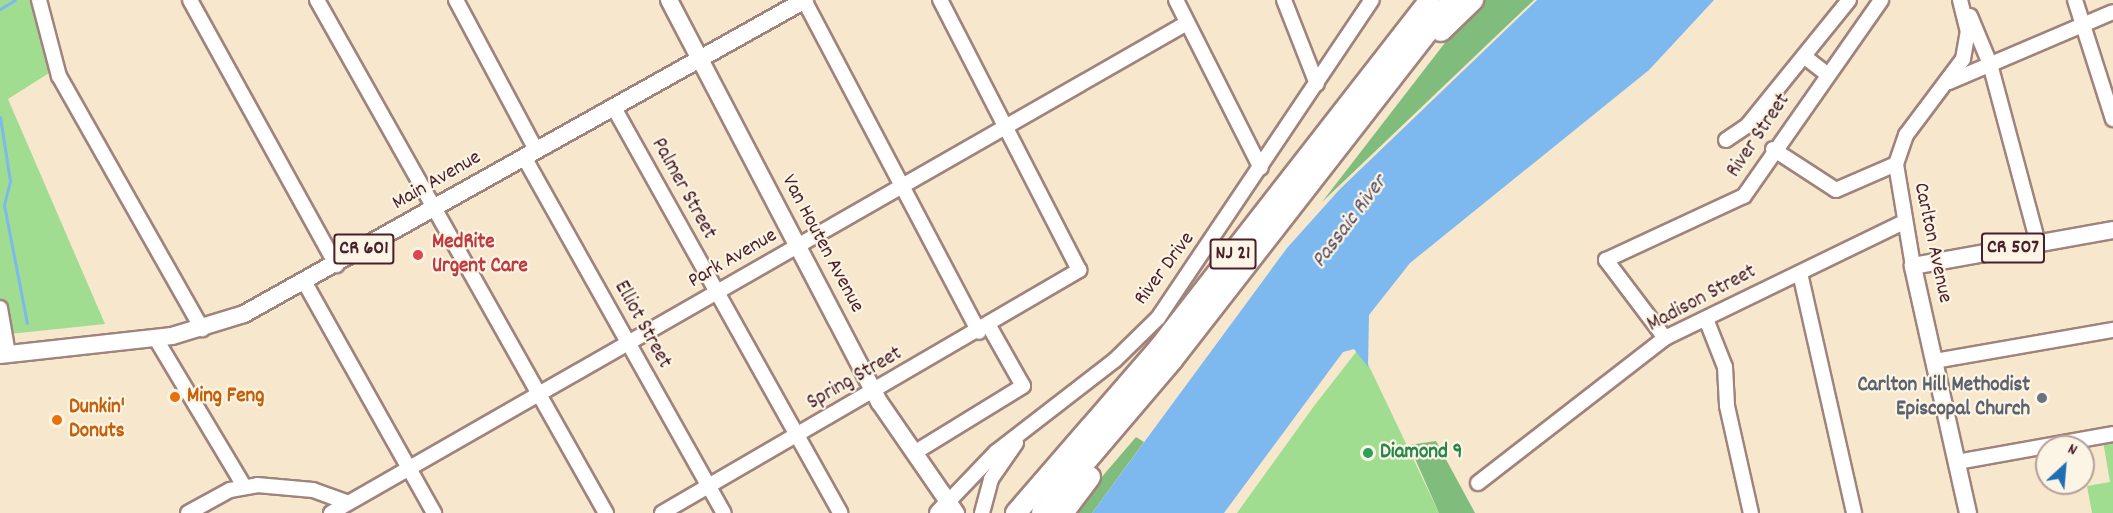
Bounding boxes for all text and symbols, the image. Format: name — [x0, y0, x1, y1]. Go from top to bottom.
street label: River Street — [1722, 89, 1796, 183]
street label: Palmer Street — [645, 134, 721, 244]
street label: Main Avenue — [388, 146, 486, 216]
street label: Van Houten Avenue — [775, 171, 869, 317]
water label: Passaic River — [1307, 171, 1393, 273]
street label: Carlton Avenue — [1907, 181, 1957, 305]
street label: Park Avenue — [684, 224, 782, 294]
street label: River Drive — [1129, 227, 1201, 311]
place label: MedRite Urgent Care — [432, 230, 528, 280]
road number: CR 507 — [1980, 231, 2046, 265]
road number: CR 601 — [332, 232, 395, 266]
road number: NJ 21 — [1209, 237, 1257, 271]
marker: MedRite Urgent Care — [409, 246, 427, 264]
street label: Madison Street — [1643, 260, 1761, 338]
street label: Elliot Street — [608, 277, 676, 373]
street label: Spring Street — [803, 342, 907, 416]
place label: Carlton Hill Methodist Episcopal Church — [1857, 373, 2030, 423]
place label: Ming Feng — [187, 384, 264, 410]
marker: Ming Feng — [168, 390, 182, 404]
marker: Carlton Hill Methodist Episcopal Church — [2035, 391, 2049, 405]
place label: Dunkin' Donuts — [69, 395, 125, 445]
marker: Dunkin' Donuts — [50, 413, 64, 427]
north arrow — [2035, 435, 2095, 495]
text: N — [2064, 438, 2081, 462]
place label: Diamond 9 — [1380, 440, 1462, 466]
marker: Diamond 9 — [1361, 446, 1375, 460]

